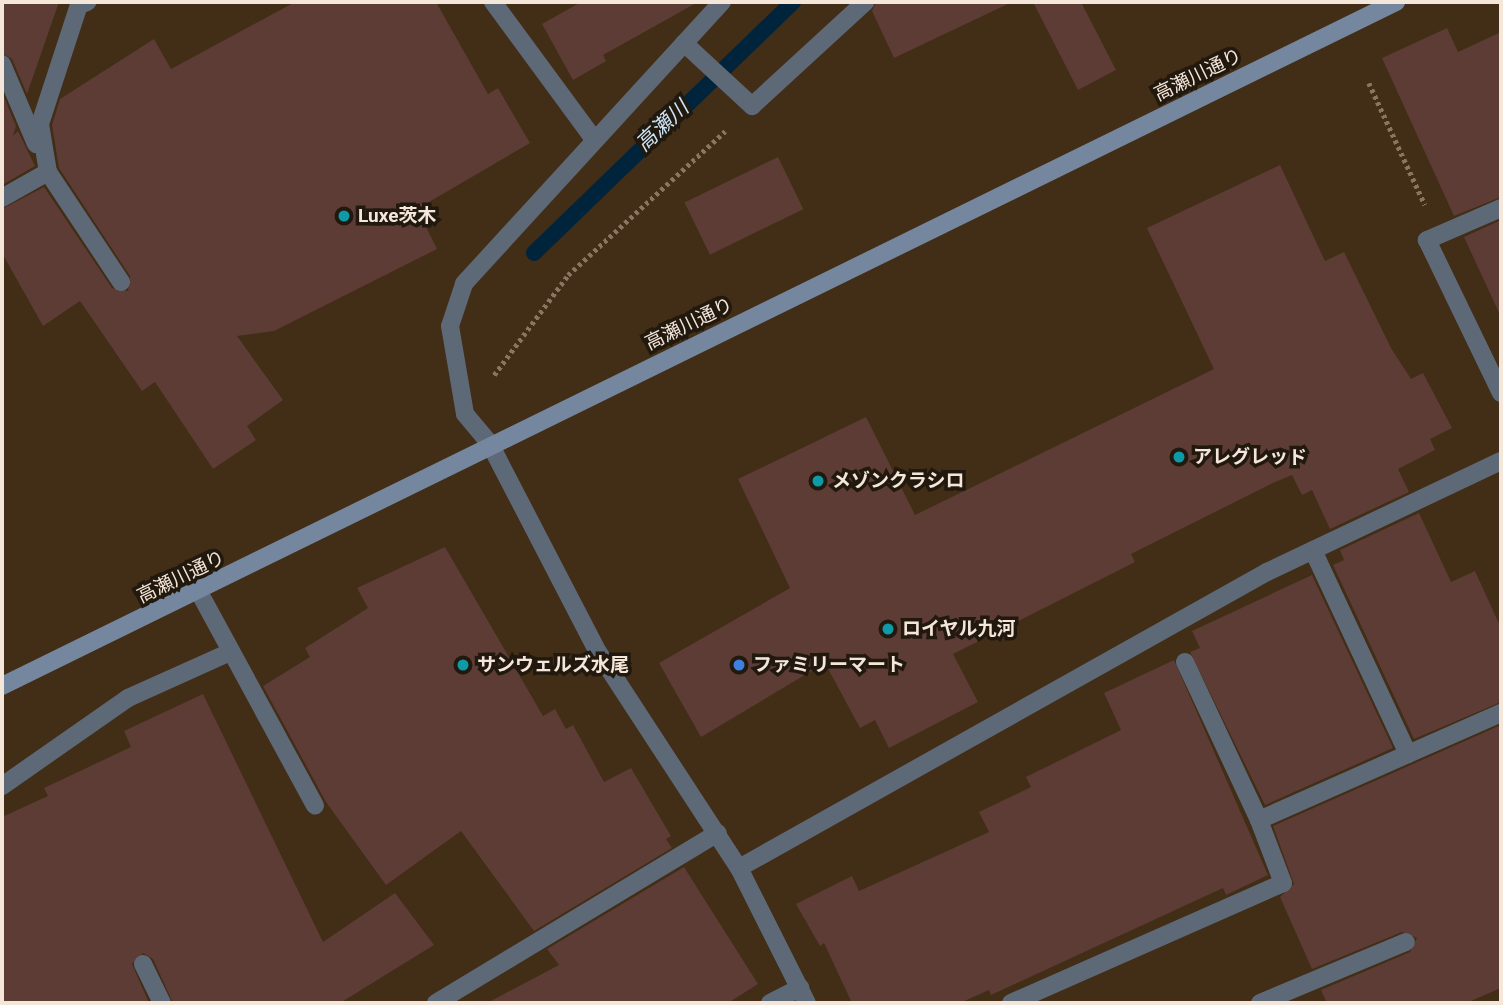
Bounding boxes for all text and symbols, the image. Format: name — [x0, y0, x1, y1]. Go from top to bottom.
street label: 高瀬川通り — [1150, 44, 1246, 106]
water label: 高瀬川 — [630, 95, 694, 157]
place label: Luxe茨木 — [358, 205, 436, 227]
marker: Luxe茨木 — [336, 208, 352, 224]
street label: 高瀬川通り — [641, 293, 737, 355]
place label: アレグレッド — [1193, 446, 1307, 468]
marker: アレグレッド — [1171, 449, 1187, 465]
place label: メゾンクラシロ — [832, 470, 965, 492]
marker: メゾンクラシロ — [810, 473, 826, 489]
street label: 高瀬川通り — [133, 546, 229, 608]
place label: ロイヤル九河 — [902, 618, 1016, 640]
marker: ロイヤル九河 — [880, 621, 896, 637]
place label: サンウェルズ水尾 — [477, 654, 629, 676]
place label: ファミリーマート — [753, 654, 905, 676]
marker: サンウェルズ水尾 — [455, 657, 471, 673]
marker: ファミリーマート — [731, 657, 747, 673]

